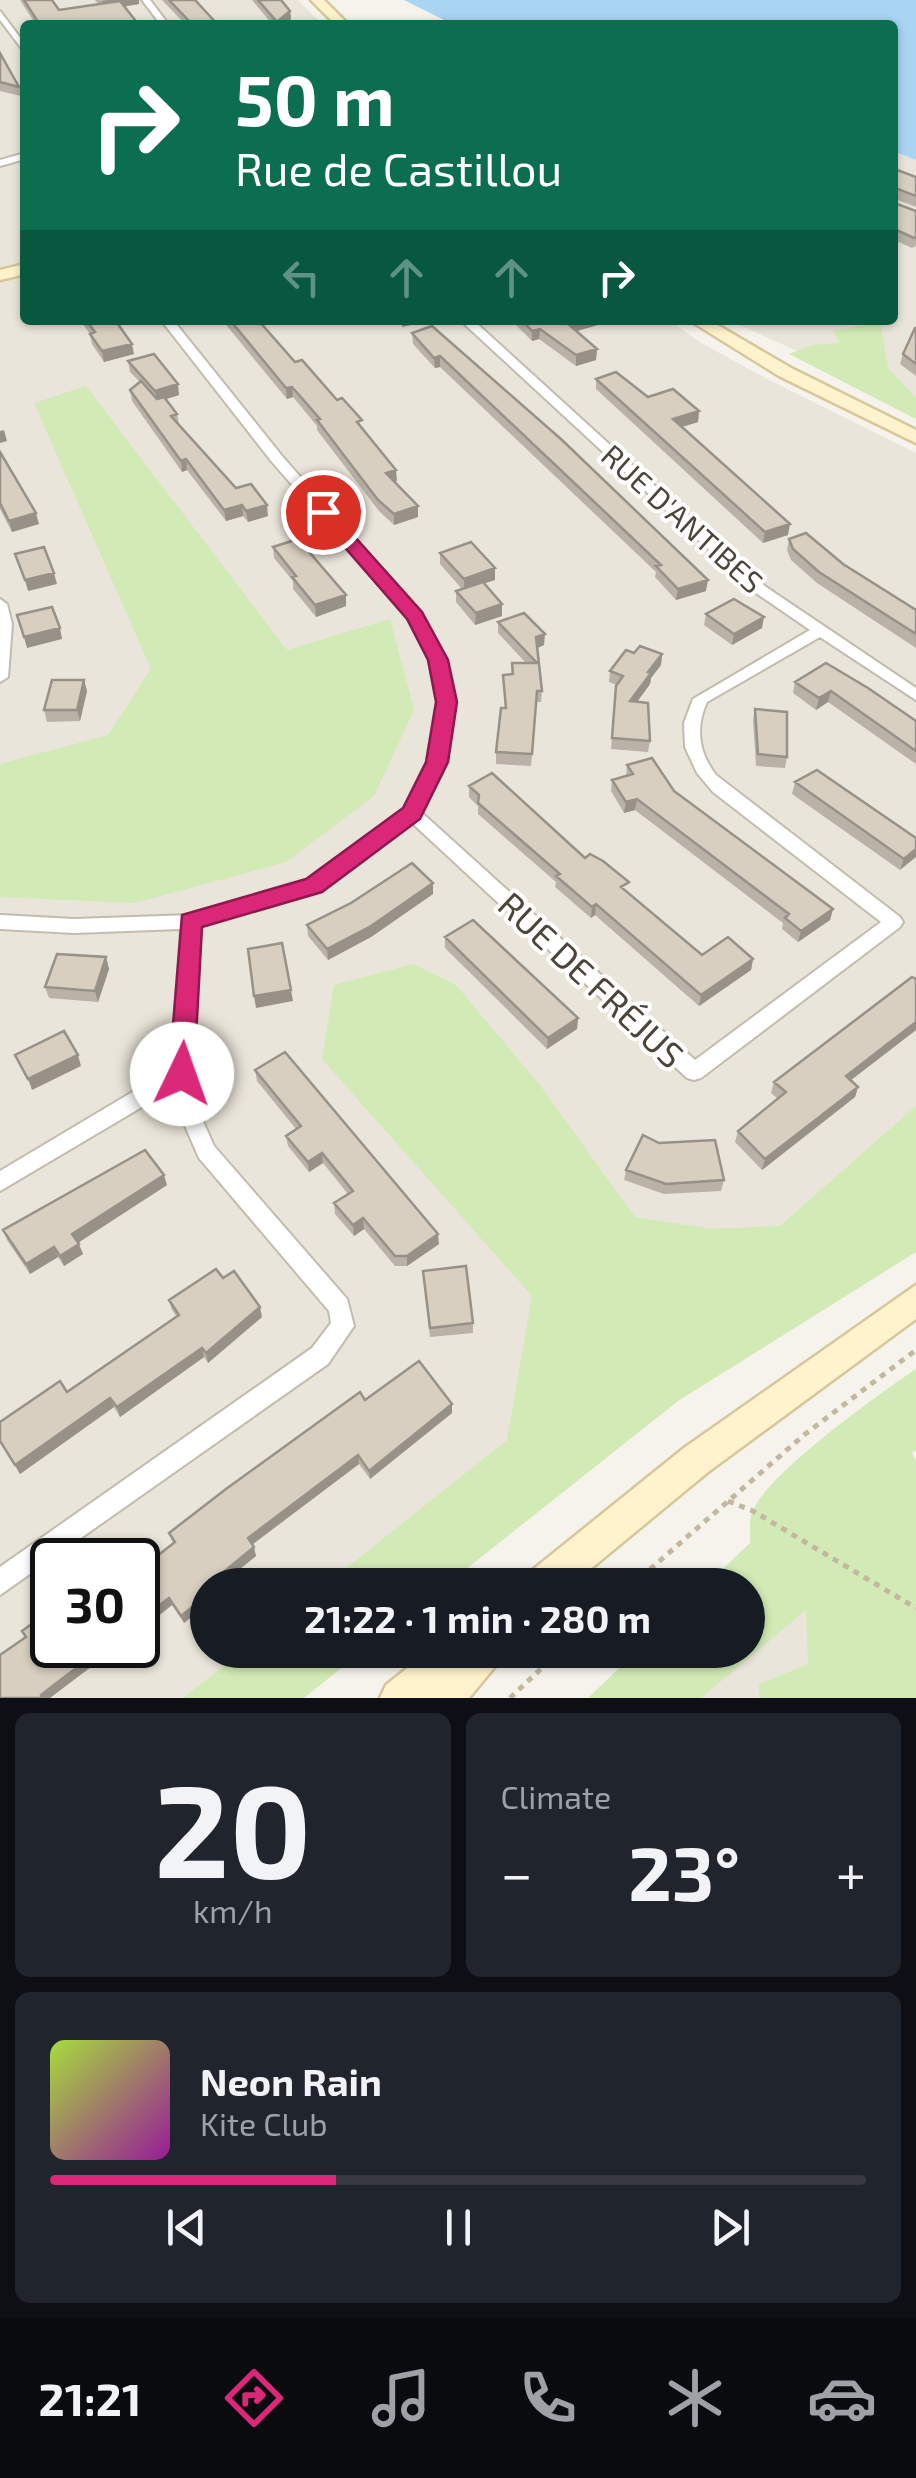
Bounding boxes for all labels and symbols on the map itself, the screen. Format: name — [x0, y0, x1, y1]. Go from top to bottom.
street label: RUE D'ANTIBES — [595, 436, 771, 600]
pin — [281, 470, 366, 555]
street label: RUE DE FRÉJUS — [491, 883, 693, 1075]
position arrow — [130, 1022, 234, 1126]
speed limit sign: 30 — [30, 1538, 160, 1668]

